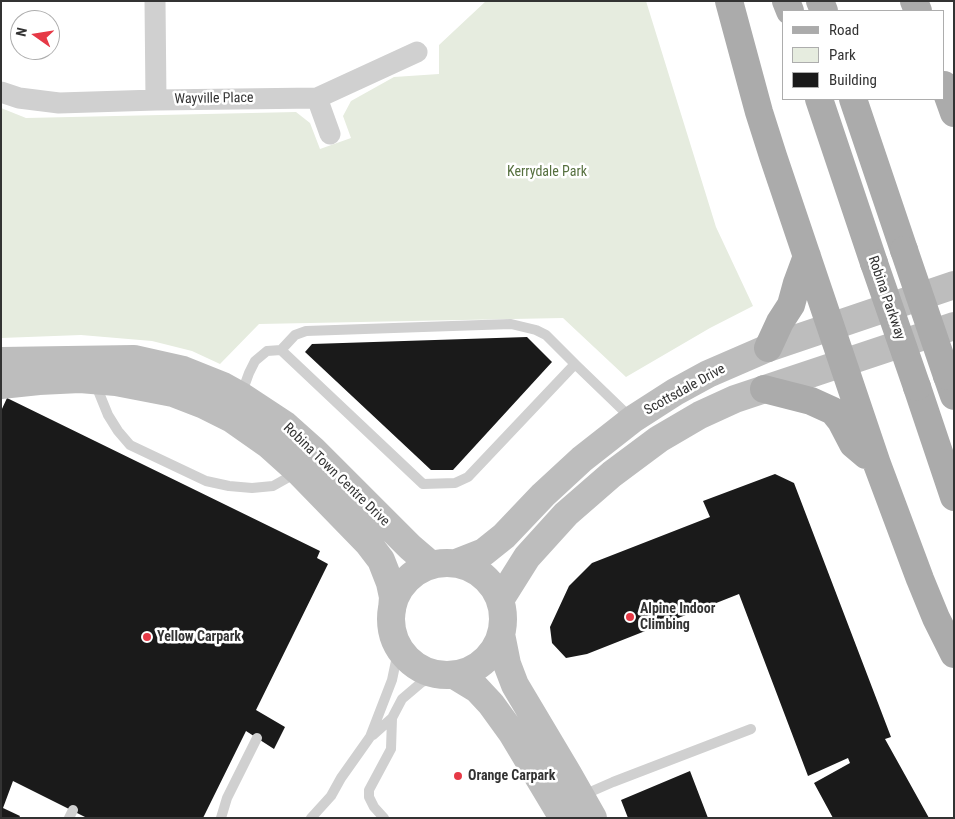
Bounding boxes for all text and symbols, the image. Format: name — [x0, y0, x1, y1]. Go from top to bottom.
north arrow — [10, 10, 60, 60]
legend — [782, 10, 945, 100]
text: Road — [829, 21, 859, 39]
text: N — [13, 26, 30, 38]
text: Park — [829, 46, 856, 64]
text: Building — [829, 71, 877, 89]
street label: Wayville Place — [174, 90, 254, 108]
park label: Kerrydale Park — [507, 164, 587, 180]
street label: Robina Parkway — [864, 254, 908, 342]
street label: Scottsdale Drive — [642, 361, 728, 419]
street label: Robina Town Centre Drive — [279, 420, 393, 530]
place label: Alpine Indoor Climbing — [640, 601, 715, 634]
marker: Alpine Indoor Climbing — [624, 611, 636, 623]
place label: Yellow Carpark — [157, 629, 241, 645]
marker: Yellow Carpark — [141, 631, 153, 643]
place label: Orange Carpark — [468, 768, 555, 784]
marker: Orange Carpark — [452, 770, 464, 782]

